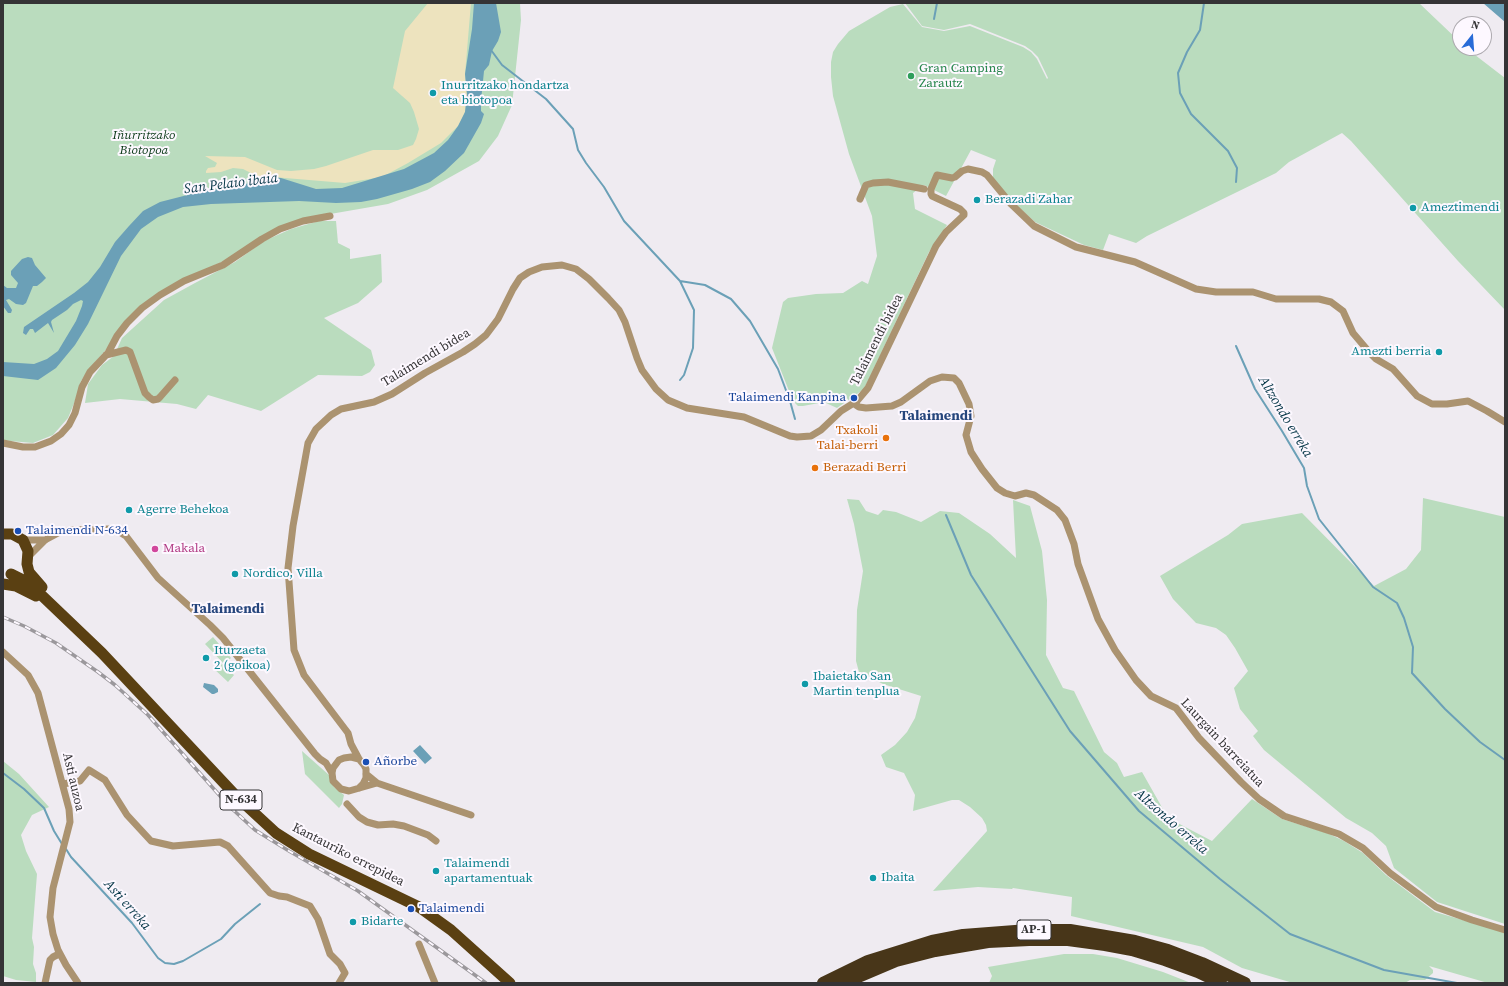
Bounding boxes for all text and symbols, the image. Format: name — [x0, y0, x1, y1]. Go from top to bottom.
north arrow — [1452, 16, 1492, 56]
text: N — [1469, 17, 1481, 33]
place label: Gran Camping Zarautz — [919, 61, 1003, 92]
marker: Gran Camping Zarautz — [906, 71, 916, 81]
place label: Inurritzako hondartza eta biotopoa — [441, 78, 569, 109]
marker: Inurritzako hondartza eta biotopoa — [428, 88, 438, 98]
park label: Iñurritzako Biotopoa — [113, 128, 175, 159]
water label: San Pelaio ibaia — [183, 170, 279, 198]
place label: Berazadi Zahar — [985, 192, 1072, 208]
marker: Berazadi Zahar — [972, 195, 982, 205]
place label: Ameztimendi — [1421, 200, 1499, 216]
marker: Ameztimendi — [1408, 203, 1418, 213]
street label: Talaimendi bidea — [847, 292, 907, 388]
street label: Talaimendi bidea — [379, 325, 473, 391]
place label: Amezti berria — [1351, 344, 1431, 360]
marker: Amezti berria — [1434, 347, 1444, 357]
water label: Altzondo erreka — [1254, 373, 1316, 461]
place label: Talaimendi Kanpina — [729, 390, 846, 406]
marker: Talaimendi Kanpina — [849, 393, 859, 403]
district label: Talaimendi — [899, 408, 973, 424]
place label: Txakoli Talai-berri — [817, 423, 878, 454]
marker: Txakoli Talai-berri — [881, 433, 891, 443]
place label: Berazadi Berri — [823, 460, 906, 476]
marker: Berazadi Berri — [810, 463, 820, 473]
place label: Agerre Behekoa — [137, 502, 229, 518]
marker: Agerre Behekoa — [124, 505, 134, 515]
place label: Talaimendi N-634 — [26, 523, 128, 539]
marker: Talaimendi N-634 — [13, 526, 23, 536]
place label: Makala — [163, 541, 205, 557]
marker: Makala — [150, 544, 160, 554]
place label: Nordico, Villa — [243, 566, 323, 582]
marker: Nordico, Villa — [230, 569, 240, 579]
district label: Talaimendi — [191, 601, 265, 617]
place label: Iturzaeta 2 (goikoa) — [214, 643, 271, 674]
marker: Iturzaeta 2 (goikoa) — [201, 653, 211, 663]
place label: Ibaietako San Martin tenplua — [813, 669, 900, 700]
marker: Ibaietako San Martin tenplua — [800, 679, 810, 689]
street label: Laurgain barreiatua — [1177, 695, 1267, 791]
street label: Asti auzoa — [59, 751, 87, 813]
place label: Añorbe — [374, 754, 417, 770]
marker: Añorbe — [361, 757, 371, 767]
water label: Altzondo erreka — [1131, 785, 1211, 859]
road number: N-634 — [220, 790, 262, 810]
street label: Kantauriko errepidea — [289, 820, 407, 890]
place label: Talaimendi apartamentuak — [444, 856, 533, 887]
marker: Talaimendi apartamentuak — [431, 866, 441, 876]
place label: Ibaita — [881, 870, 915, 886]
marker: Ibaita — [868, 873, 878, 883]
water label: Asti erreka — [100, 876, 154, 934]
place label: Talaimendi — [419, 901, 485, 917]
marker: Talaimendi — [406, 904, 416, 914]
place label: Bidarte — [361, 914, 403, 930]
marker: Bidarte — [348, 917, 358, 927]
road number: AP-1 — [1017, 920, 1051, 940]

